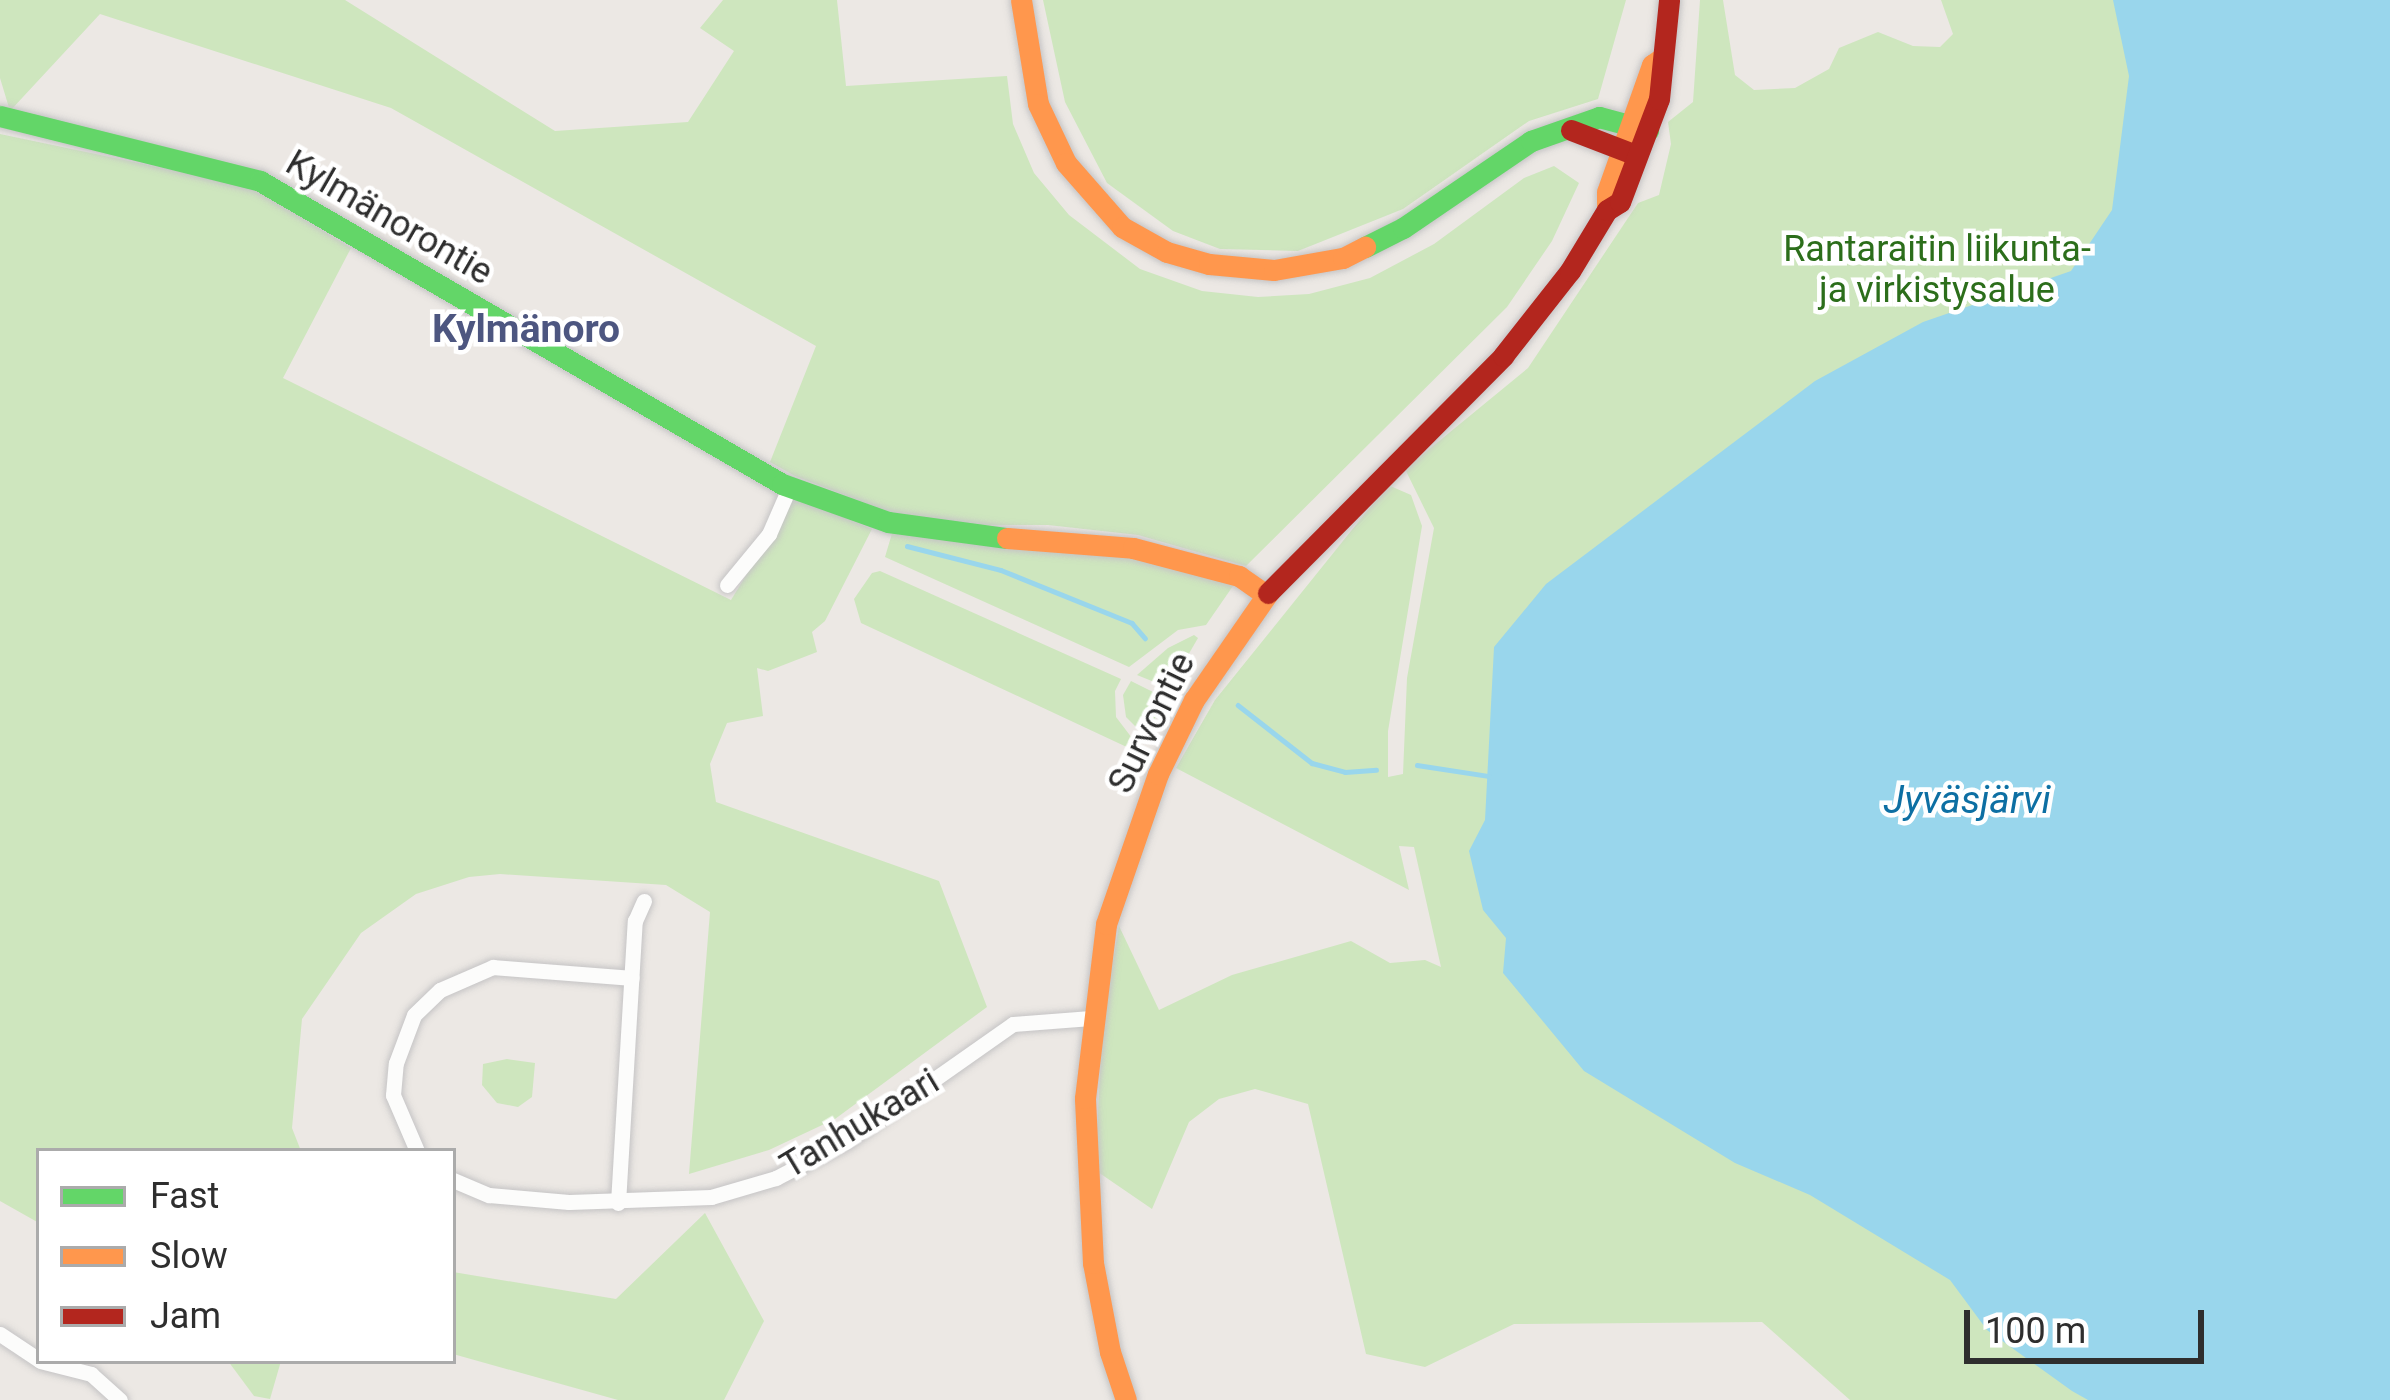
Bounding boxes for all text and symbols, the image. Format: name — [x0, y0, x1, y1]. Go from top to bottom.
street label: Kylmänorontie — [278, 142, 500, 294]
park label: Rantaraitin liikunta- ja virkistysalue — [1783, 227, 2091, 312]
district label: Kylmänoro — [432, 306, 620, 352]
street label: Survontie — [1100, 646, 1204, 800]
water label: Jyväsjärvi — [1883, 777, 2051, 823]
street label: Tanhukaari — [773, 1060, 947, 1188]
legend — [36, 1148, 456, 1364]
text: Fast — [150, 1175, 219, 1217]
text: Slow — [150, 1235, 228, 1277]
scale bar — [1970, 1286, 2210, 1360]
text: Jam — [150, 1295, 221, 1337]
text: 100 m — [1985, 1310, 2086, 1352]

